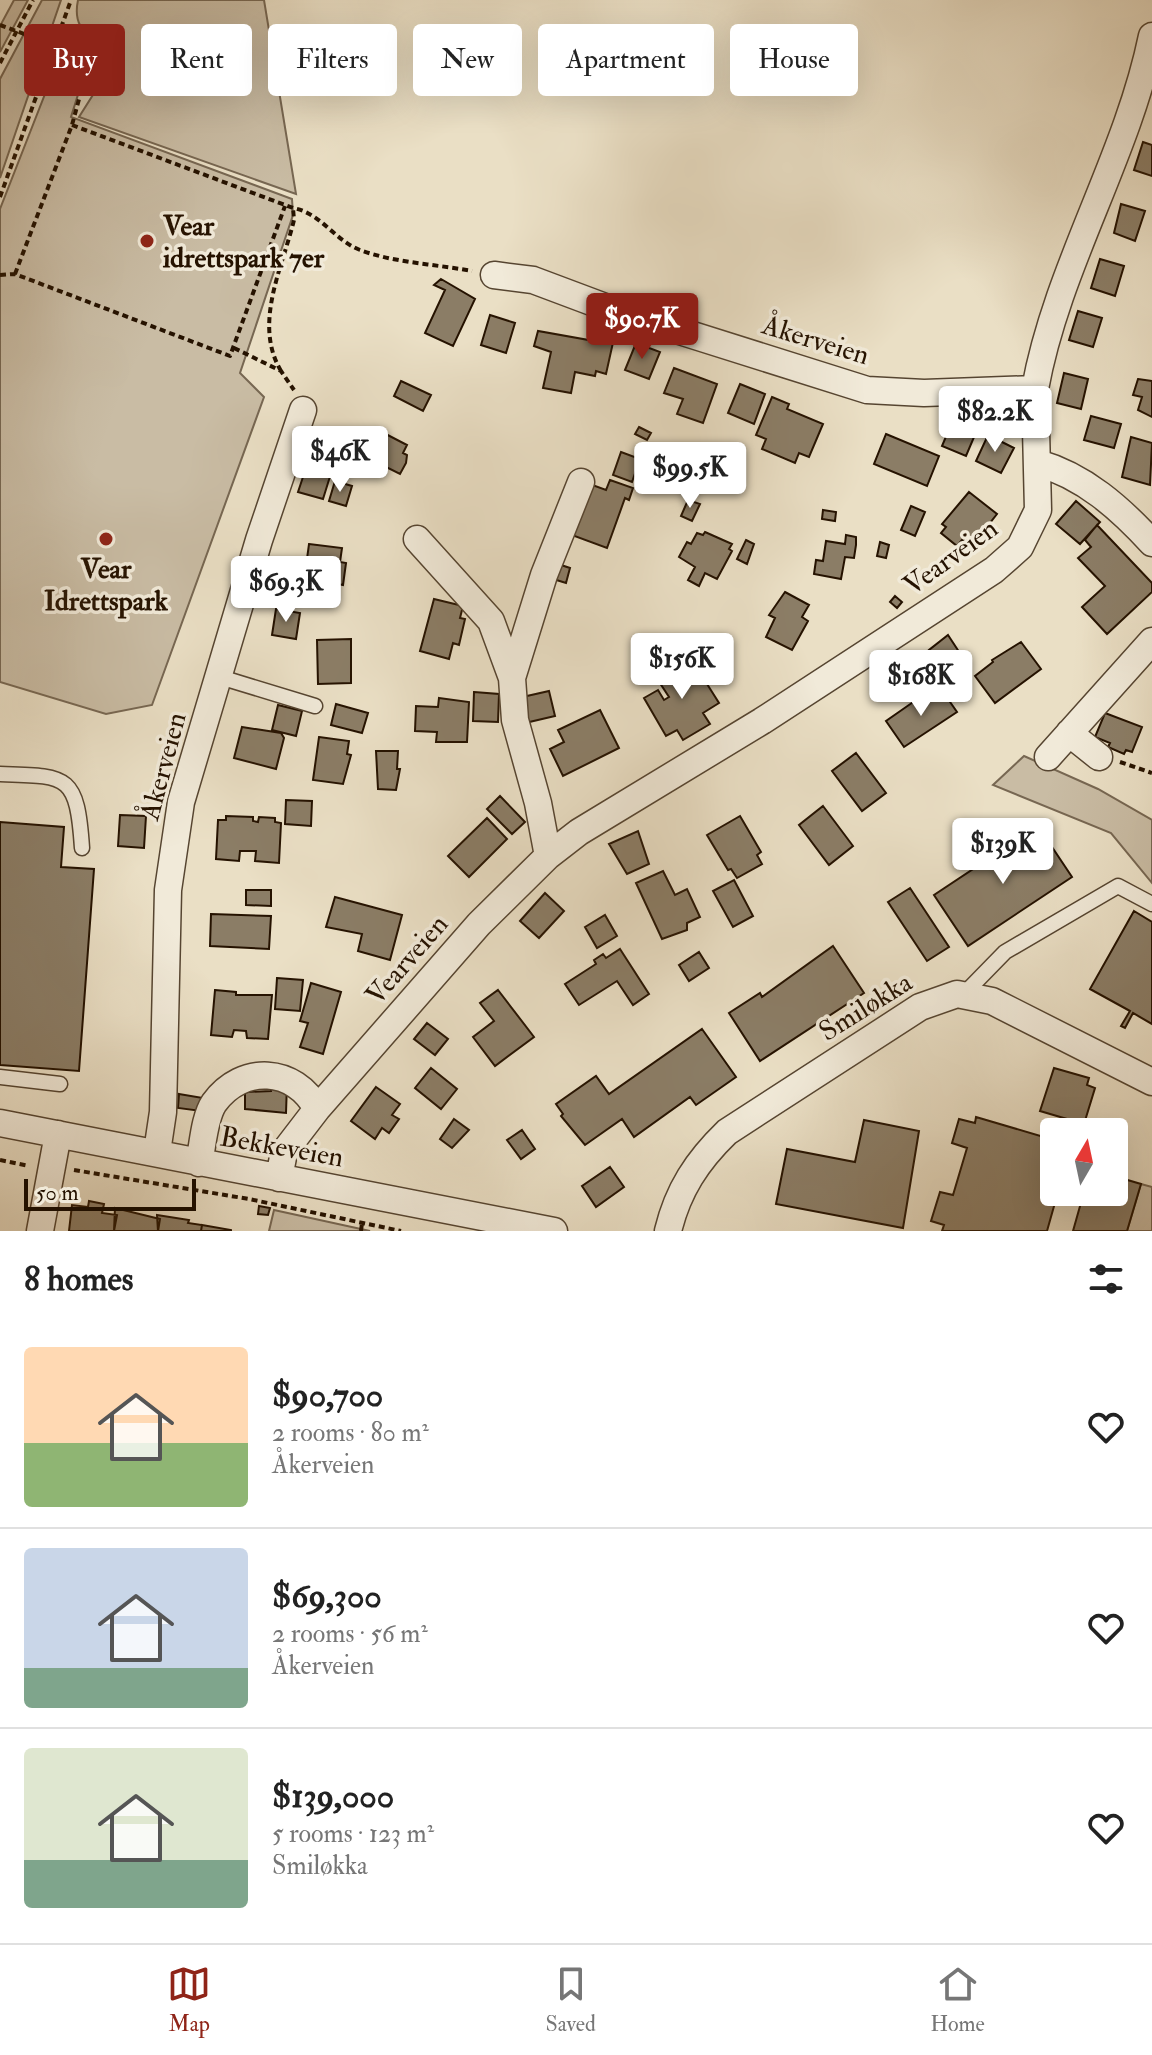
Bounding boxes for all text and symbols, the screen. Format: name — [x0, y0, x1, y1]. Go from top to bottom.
chip: Buy — [24, 24, 125, 96]
chip: Rent — [141, 24, 252, 96]
chip: Filters — [268, 24, 397, 96]
chip: New — [413, 24, 522, 96]
chip: Apartment — [538, 24, 714, 96]
chip: House — [730, 24, 858, 96]
place label: Vear idrettspark 7er — [162, 209, 325, 276]
marker: Vear idrettspark 7er — [138, 232, 156, 250]
pin: $90.7K — [577, 293, 707, 361]
text: $90.7K — [604, 303, 680, 335]
street label: Åkerveien — [757, 307, 873, 373]
pin: $82.2K — [930, 386, 1060, 454]
text: $82.2K — [957, 396, 1033, 428]
pin: $46K — [293, 426, 387, 494]
text: $46K — [310, 436, 370, 468]
pin: $99.5K — [625, 442, 755, 510]
text: $99.5K — [652, 452, 728, 484]
street label: Vearveien — [897, 511, 1005, 603]
marker: Vear Idrettspark — [97, 530, 115, 548]
place label: Vear Idrettspark — [44, 552, 169, 619]
pin: $69.3K — [221, 556, 351, 624]
text: $69.3K — [249, 566, 323, 598]
pin: $156K — [626, 633, 738, 701]
text: $156K — [649, 643, 715, 675]
pin: $168K — [865, 650, 977, 718]
text: $168K — [887, 660, 955, 692]
street label: Åkerveien — [132, 709, 195, 825]
pin: $139K — [947, 818, 1059, 886]
text: $139K — [970, 828, 1036, 860]
street label: Vearveien — [358, 908, 456, 1012]
street label: Smiløkka — [813, 965, 919, 1049]
north arrow — [1040, 1118, 1128, 1206]
map controls — [1040, 1118, 1128, 1206]
street label: Bekkeveien — [217, 1119, 346, 1176]
scale bar — [24, 1175, 196, 1211]
text: 50 m — [36, 1179, 78, 1207]
icon: filters — [1084, 1257, 1128, 1301]
text: 8 homes — [24, 1258, 133, 1301]
text: $90,700 — [272, 1374, 383, 1417]
icon: home — [88, 1379, 184, 1475]
icon: heart — [1084, 1405, 1128, 1449]
text: 2 rooms · 80 m² — [272, 1417, 429, 1449]
text: Åkerveien — [272, 1449, 374, 1481]
text: $69,300 — [272, 1575, 382, 1618]
icon: home — [88, 1580, 184, 1676]
icon: heart — [1084, 1606, 1128, 1650]
text: 2 rooms · 56 m² — [272, 1618, 428, 1650]
text: Åkerveien — [272, 1650, 374, 1682]
text: $139,000 — [272, 1775, 394, 1818]
icon: home — [88, 1780, 184, 1876]
icon: heart — [1084, 1806, 1128, 1850]
text: 5 rooms · 123 m² — [272, 1818, 434, 1850]
text: Smiløkka — [272, 1850, 368, 1882]
tab: Map — [167, 1962, 211, 2038]
tab: Saved — [546, 1962, 596, 2038]
tab: Home — [930, 1962, 985, 2038]

